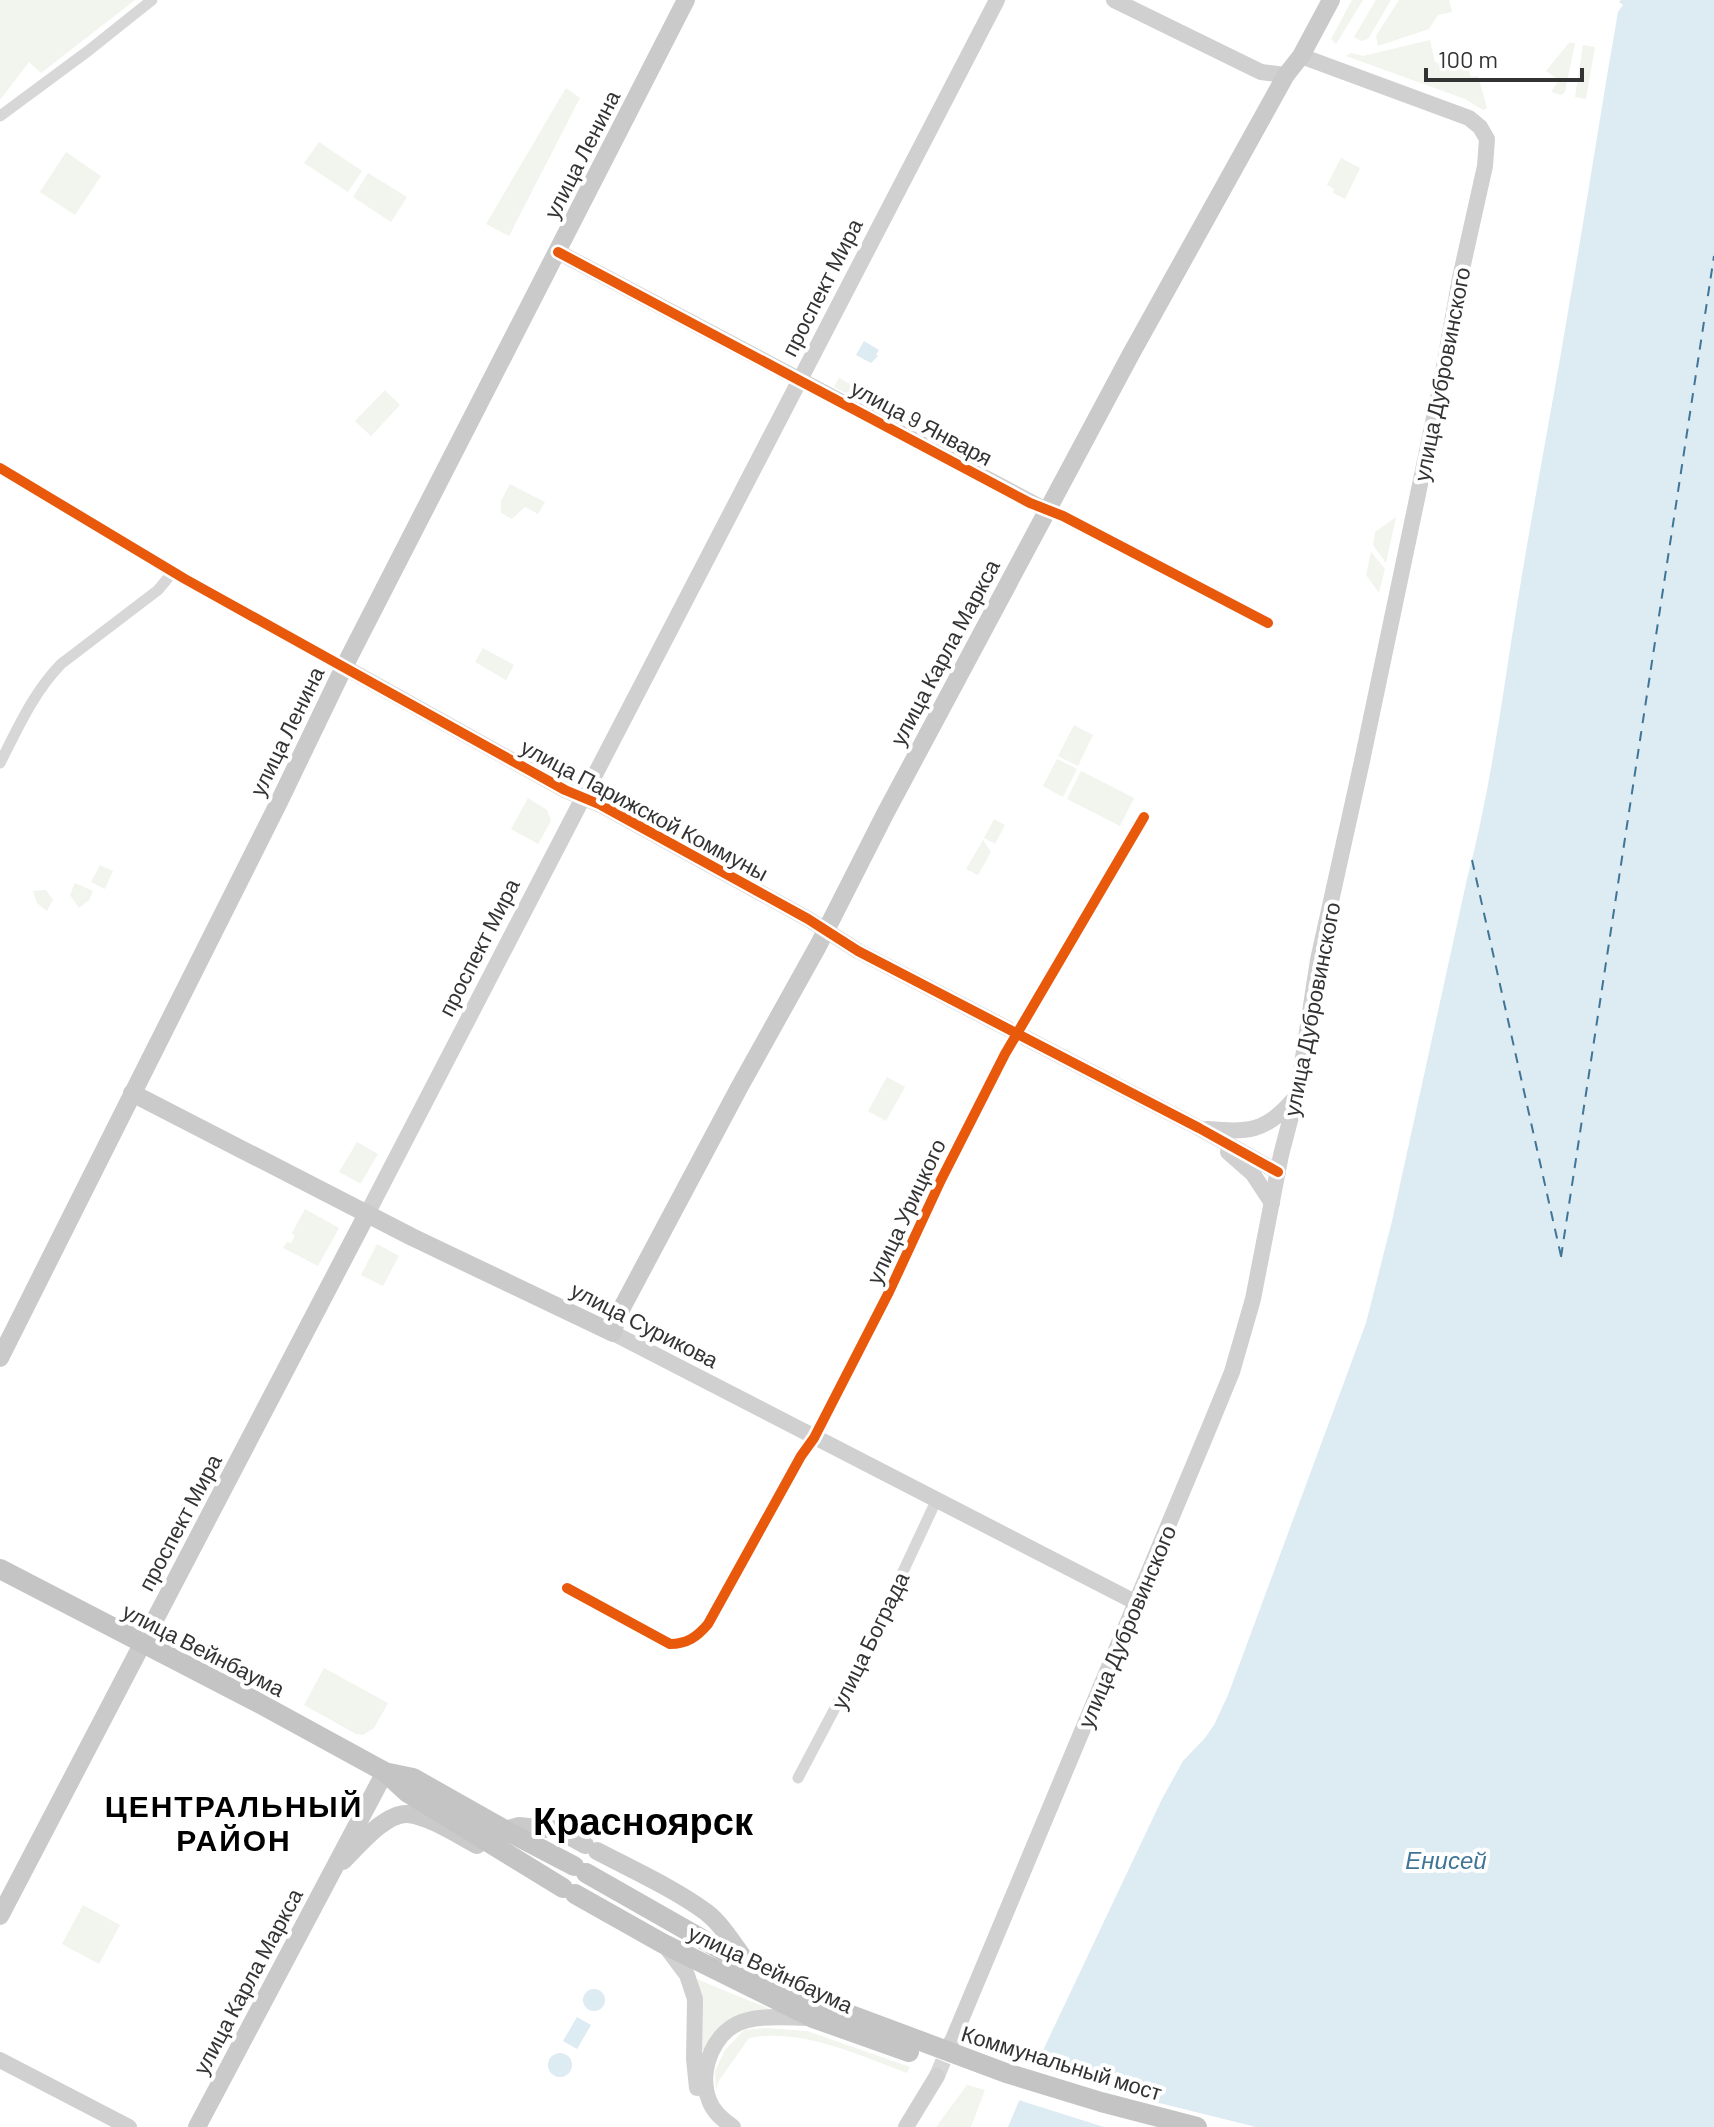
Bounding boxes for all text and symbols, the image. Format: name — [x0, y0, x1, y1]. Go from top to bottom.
scale bar — [1426, 32, 1582, 82]
text: 100 m — [1438, 44, 1498, 73]
street label: улица Ленина — [538, 85, 626, 223]
street label: проспект Мира — [775, 213, 868, 361]
street label: улица Дубровинского — [1407, 265, 1476, 483]
street label: улица 9 Января — [846, 374, 997, 471]
street label: улица Карла Маркса — [884, 554, 1005, 750]
street label: улица Ленина — [244, 662, 330, 800]
street label: улица Парижской Коммуны — [516, 733, 773, 886]
street label: проспект Мира — [432, 873, 525, 1021]
street label: улица Дубровинского — [1277, 900, 1346, 1118]
street label: улица Урицкого — [860, 1134, 951, 1288]
street label: улица Сурикова — [567, 1276, 724, 1374]
street label: проспект Мира — [132, 1449, 227, 1595]
street label: улица Дубровинского — [1072, 1521, 1181, 1732]
street label: улица Бограда — [825, 1567, 915, 1713]
street label: улица Вейнбаума — [118, 1597, 290, 1702]
district label: ЦЕНТРАЛЬНЫЙ РАЙОН — [105, 1787, 363, 1857]
district label: Красноярск — [533, 1797, 754, 1843]
water label: Енисей — [1405, 1845, 1487, 1874]
street label: улица Карла Маркса — [187, 1883, 308, 2079]
street label: улица Вейнбаума — [684, 1919, 858, 2019]
street label: Коммунальный мост — [958, 2019, 1165, 2106]

